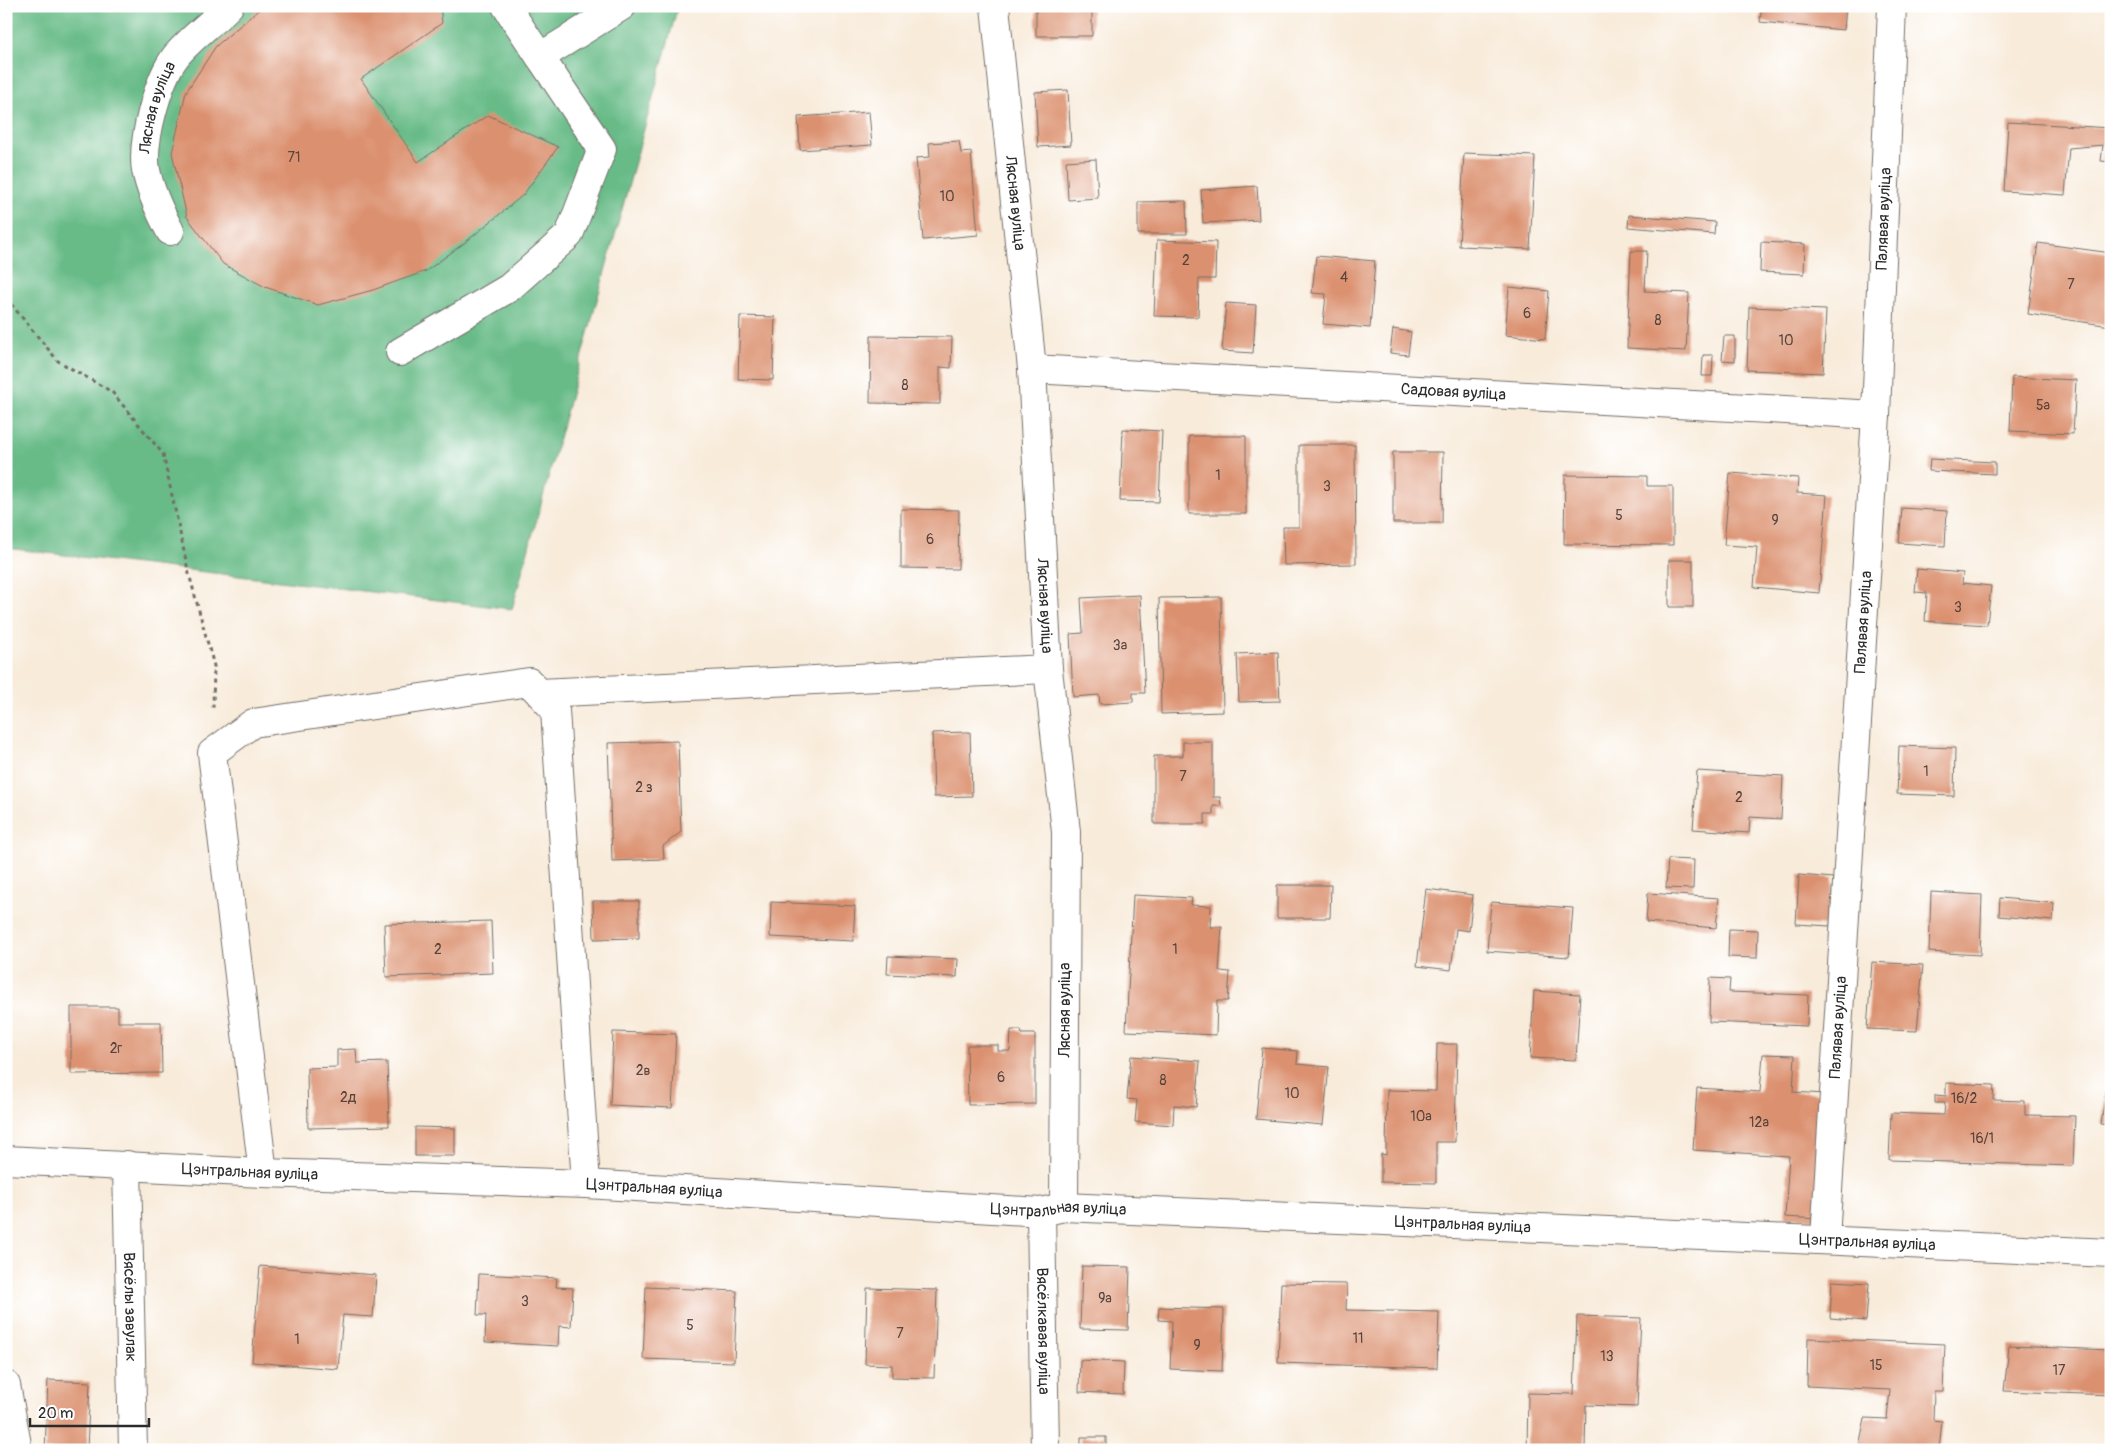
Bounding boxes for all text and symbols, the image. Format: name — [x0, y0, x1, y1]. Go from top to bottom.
street label: Лясная вуліца — [135, 58, 180, 155]
house number: 71 — [288, 149, 300, 166]
street label: Лясная вуліца — [1000, 154, 1030, 251]
street label: Палявая вуліца — [1872, 167, 1896, 271]
house number: 10 — [939, 188, 955, 205]
house number: 2 — [1182, 252, 1190, 269]
house number: 4 — [1340, 269, 1348, 286]
house number: 7 — [2067, 276, 2075, 293]
house number: 6 — [1523, 305, 1531, 322]
house number: 8 — [1654, 312, 1662, 329]
house number: 10 — [1778, 332, 1794, 349]
house number: 8 — [901, 377, 909, 394]
street label: Садовая вуліца — [1400, 379, 1507, 405]
house number: 5а — [2036, 397, 2050, 414]
house number: 1 — [1215, 467, 1221, 484]
house number: 3 — [1323, 478, 1331, 495]
house number: 5 — [1615, 507, 1623, 524]
house number: 9 — [1771, 512, 1779, 529]
house number: 6 — [926, 531, 934, 548]
street label: Лясная вуліца — [1032, 557, 1057, 654]
street label: Палявая вуліца — [1850, 570, 1876, 674]
house number: 3 — [1954, 599, 1962, 616]
house number: 3а — [1113, 637, 1127, 654]
house number: 1 — [1923, 763, 1929, 780]
house number: 7 — [1179, 768, 1187, 785]
house number: 2 з — [635, 779, 653, 796]
house number: 2 — [1735, 789, 1743, 806]
house number: 2 — [434, 941, 442, 958]
house number: 1 — [1172, 941, 1178, 958]
street label: Лясная вуліца — [1055, 962, 1075, 1059]
street label: Палявая вуліца — [1825, 975, 1851, 1079]
house number: 2г — [110, 1040, 123, 1057]
house number: 2в — [636, 1062, 650, 1079]
house number: 6 — [997, 1069, 1005, 1086]
house number: 8 — [1159, 1072, 1167, 1089]
house number: 10 — [1284, 1085, 1300, 1102]
house number: 2д — [340, 1089, 357, 1106]
house number: 16/2 — [1951, 1090, 1977, 1107]
house number: 10а — [1410, 1108, 1432, 1125]
house number: 12а — [1749, 1114, 1769, 1131]
house number: 16/1 — [1970, 1130, 1994, 1147]
street label: Цэнтральная вуліца — [181, 1159, 318, 1185]
street label: Цэнтральная вуліца — [585, 1174, 723, 1202]
street label: Цэнтральная вуліца — [990, 1197, 1127, 1222]
street label: Цэнтральная вуліца — [1394, 1212, 1531, 1238]
street label: Цэнтральная вуліца — [1799, 1229, 1936, 1255]
street label: Вясёлы завулак — [119, 1252, 141, 1362]
street label: Вясёлкавая вуліца — [1032, 1267, 1054, 1395]
house number: 9а — [1098, 1290, 1112, 1307]
house number: 3 — [521, 1293, 529, 1310]
house number: 5 — [686, 1317, 694, 1334]
house number: 7 — [896, 1325, 904, 1342]
house number: 11 — [1353, 1330, 1363, 1347]
house number: 1 — [294, 1331, 300, 1348]
house number: 9 — [1193, 1337, 1201, 1354]
house number: 13 — [1600, 1348, 1614, 1365]
house number: 15 — [1869, 1357, 1883, 1374]
house number: 17 — [2053, 1362, 2066, 1379]
scale bar — [30, 1396, 149, 1428]
text: 20 m — [38, 1404, 73, 1423]

